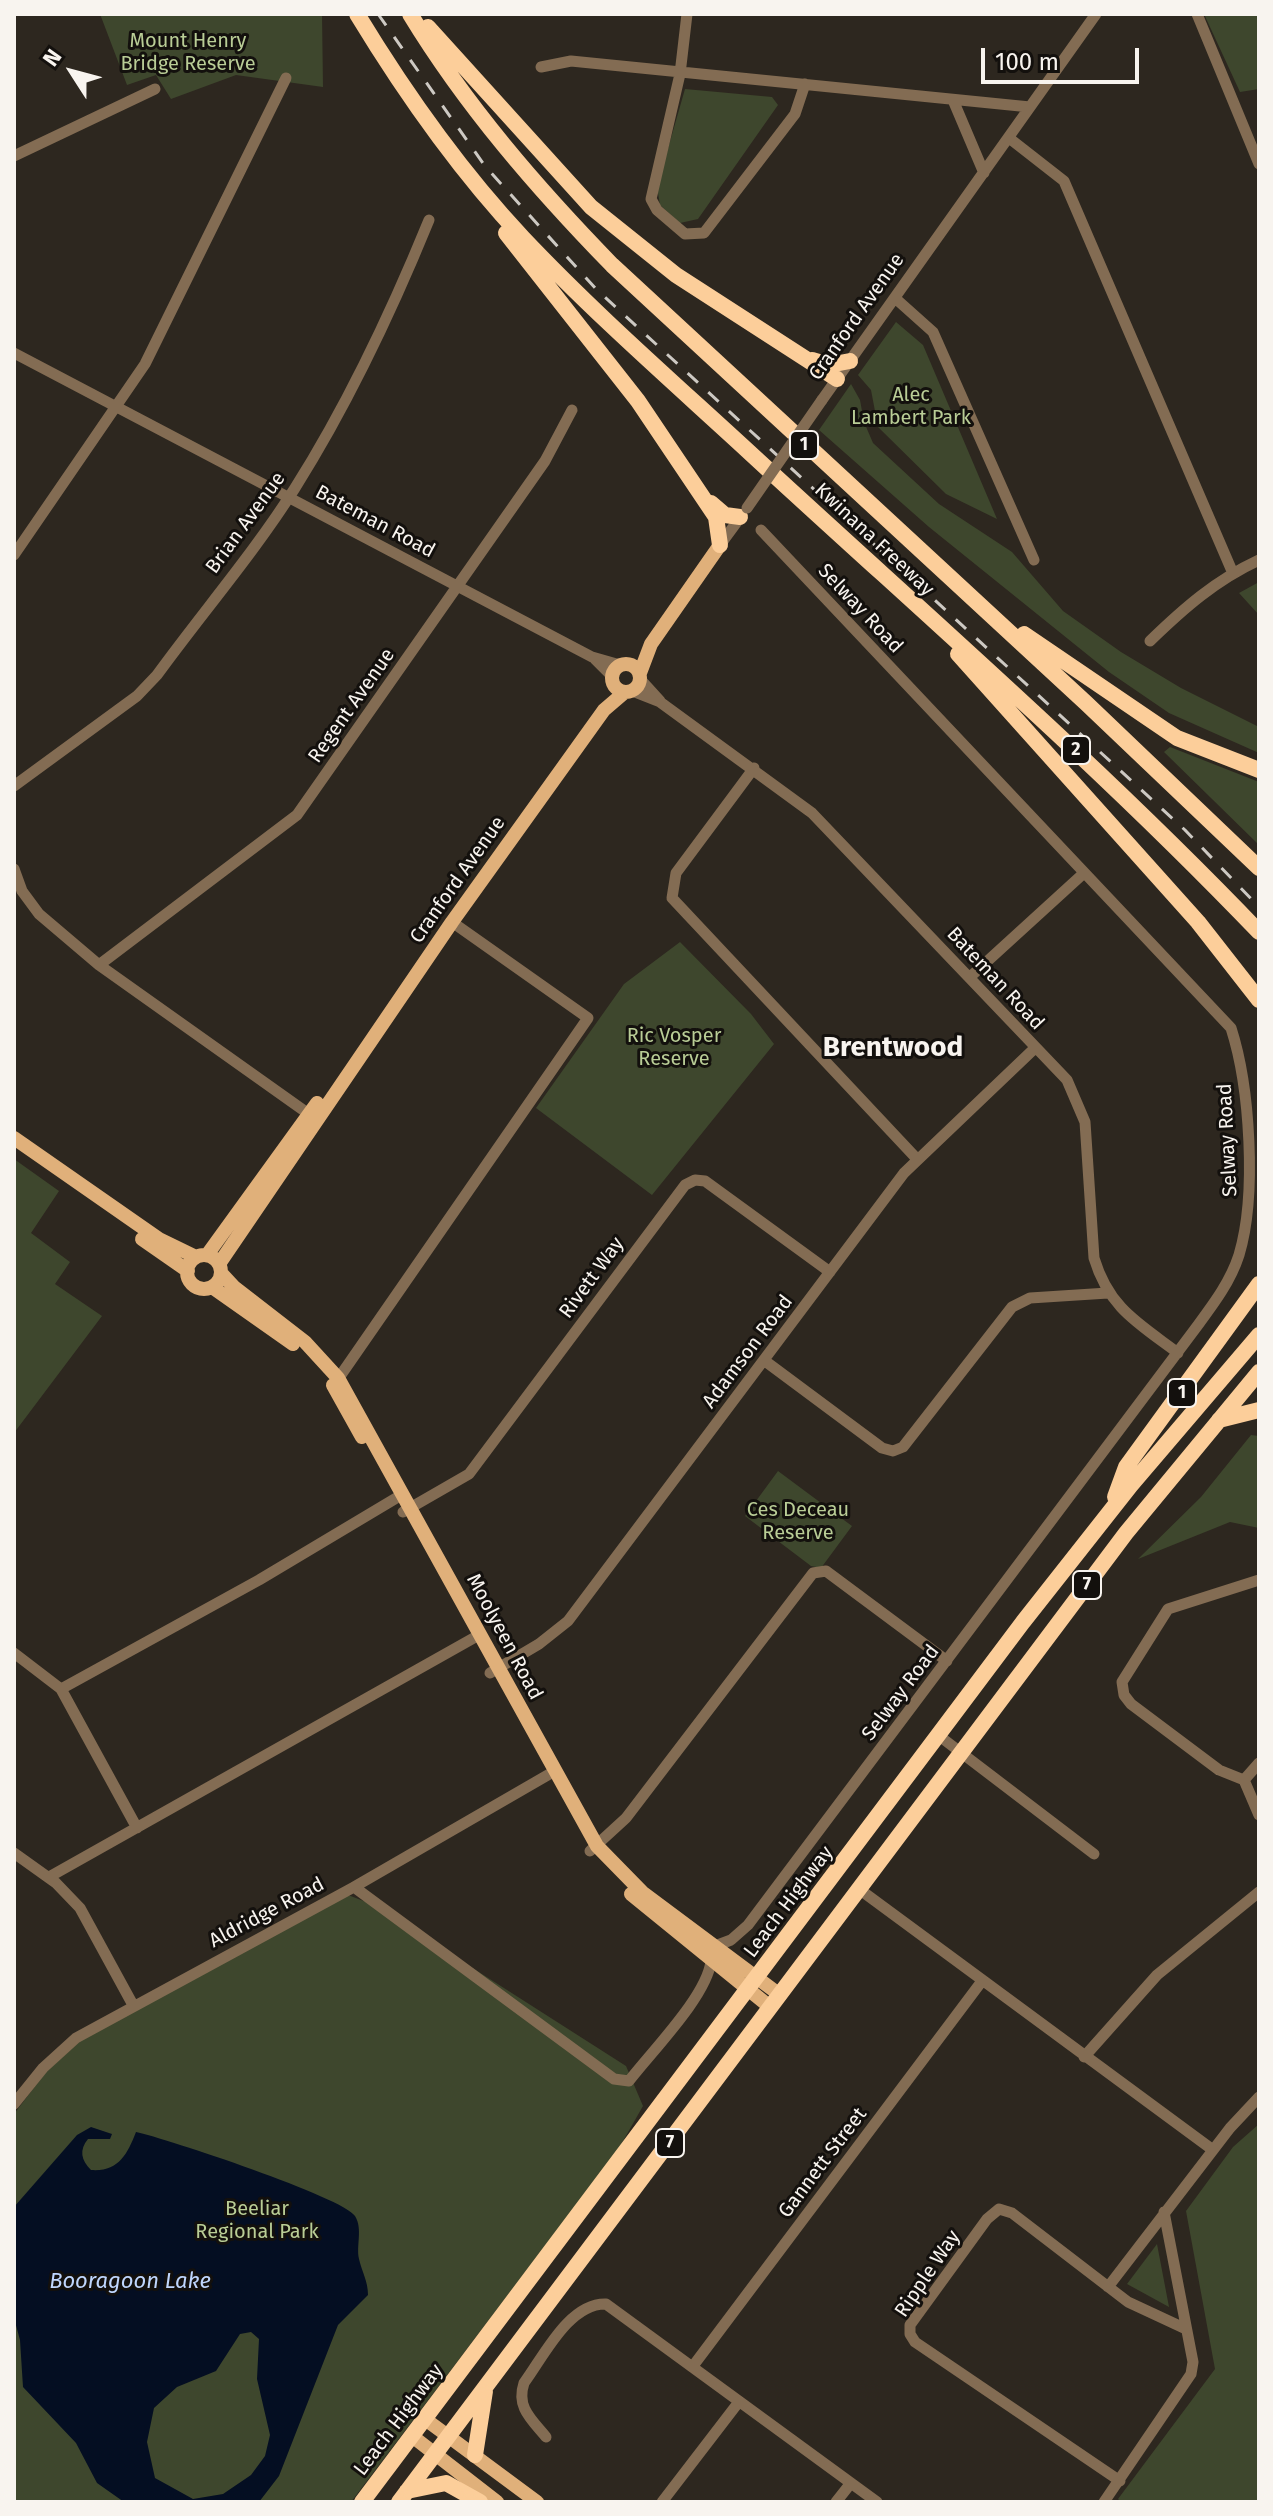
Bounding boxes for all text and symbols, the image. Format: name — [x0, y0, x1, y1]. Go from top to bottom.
park label: Mount Henry Bridge Reserve — [120, 29, 256, 76]
north arrow — [32, 32, 112, 112]
scale bar — [985, 32, 1143, 82]
text: N — [37, 44, 67, 71]
text: 100 m — [995, 48, 1059, 76]
street label: Cranford Avenue — [804, 249, 910, 385]
park label: Alec Lambert Park — [851, 383, 971, 430]
road number: 1 — [790, 431, 818, 459]
street label: Brian Avenue — [201, 467, 291, 579]
street label: Kwinana Freeway — [809, 478, 939, 602]
street label: Bateman Road — [311, 480, 439, 564]
street label: Selway Road — [812, 559, 908, 659]
street label: Regent Avenue — [304, 644, 400, 768]
road number: 2 — [1062, 736, 1090, 764]
street label: Cranford Avenue — [405, 812, 511, 948]
street label: Bateman Road — [941, 923, 1049, 1035]
park label: Ric Vosper Reserve — [627, 1024, 721, 1071]
district label: Brentwood — [823, 1031, 963, 1065]
street label: Selway Road — [1213, 1083, 1243, 1197]
street label: Rivett Way — [555, 1233, 629, 1323]
street label: Adamson Road — [698, 1291, 798, 1413]
road number: 1 — [1168, 1379, 1196, 1407]
park label: Ces Deceau Reserve — [747, 1498, 849, 1545]
street label: Moolyeen Road — [461, 1570, 547, 1704]
road number: 7 — [1073, 1571, 1101, 1599]
street label: Selway Road — [857, 1640, 945, 1746]
street label: Leach Highway — [739, 1841, 839, 1963]
street label: Aldridge Road — [205, 1873, 329, 1953]
street label: Gannett Street — [774, 2103, 872, 2223]
road number: 7 — [656, 2129, 684, 2157]
park label: Beeliar Regional Park — [195, 2197, 319, 2244]
street label: Ripple Way — [890, 2226, 966, 2322]
water label: Booragoon Lake — [49, 2269, 211, 2295]
street label: Leach Highway — [349, 2359, 449, 2481]

